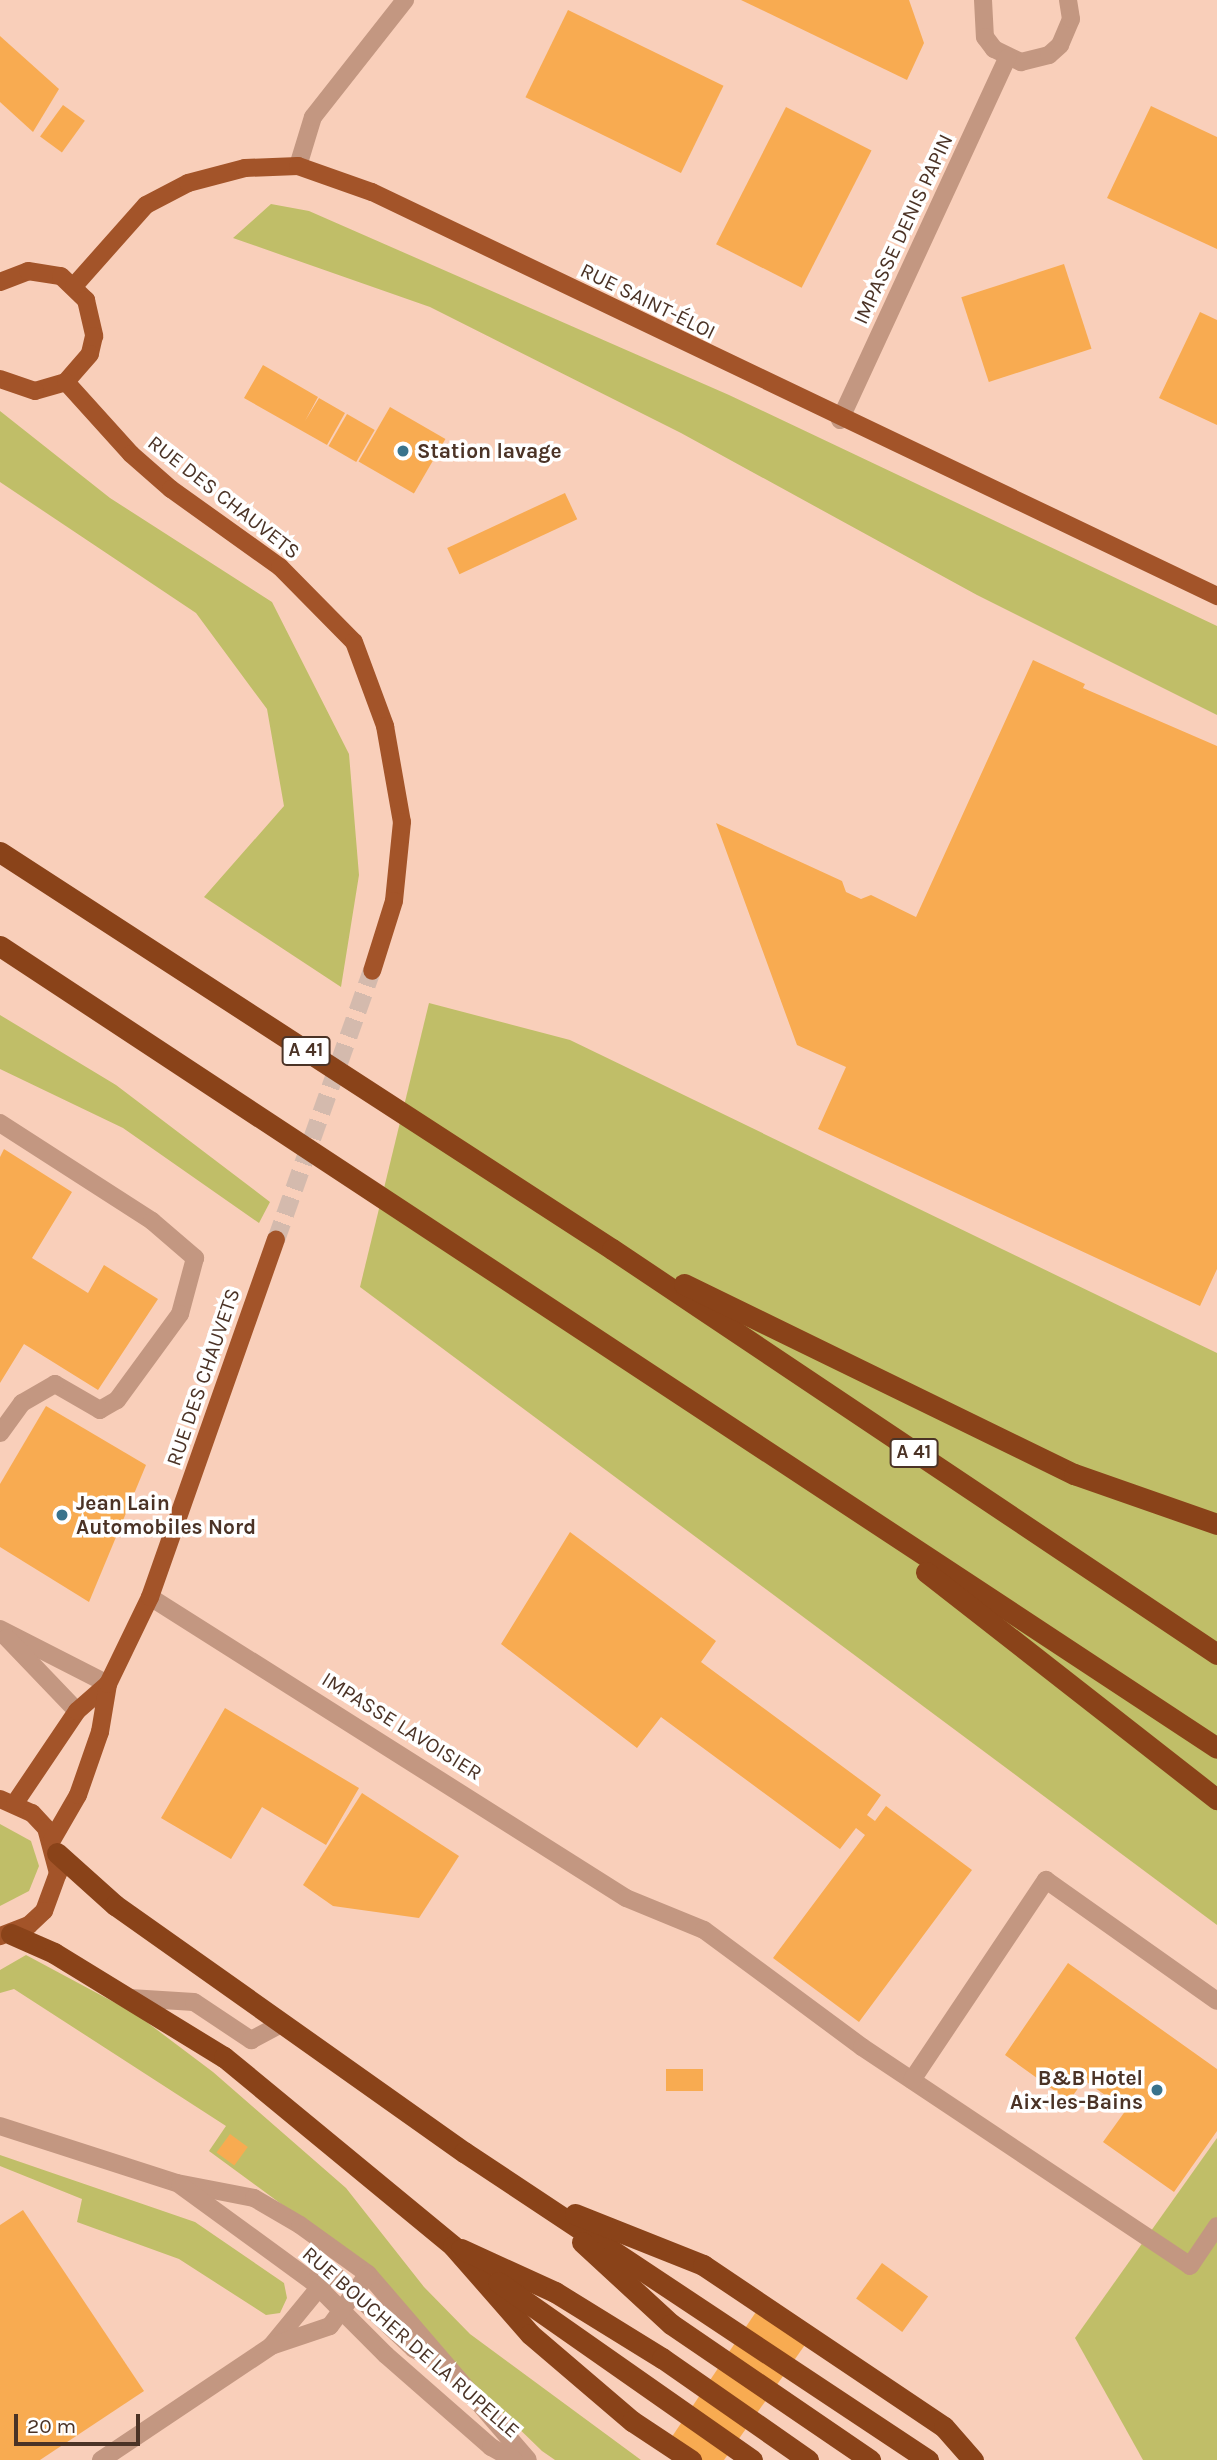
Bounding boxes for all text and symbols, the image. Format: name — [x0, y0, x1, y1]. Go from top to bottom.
street label: IMPASSE DENIS PAPIN — [848, 130, 958, 328]
street label: RUE SAINT-ÉLOI — [576, 257, 720, 345]
street label: RUE DES CHAUVETS — [143, 430, 305, 564]
place label: Station lavage — [417, 438, 562, 464]
marker: Station lavage — [395, 443, 411, 459]
road number: A 41 — [282, 1036, 330, 1066]
street label: RUE DES CHAUVETS — [161, 1285, 245, 1469]
road number: A 41 — [890, 1438, 939, 1469]
place label: Jean Lain Automobiles Nord — [76, 1490, 256, 1540]
marker: Jean Lain Automobiles Nord — [54, 1507, 70, 1523]
street label: IMPASSE LAVOISIER — [317, 1666, 487, 1786]
place label: B&B Hotel Aix-les-Bains — [1010, 2065, 1143, 2115]
marker: B&B Hotel Aix-les-Bains — [1149, 2082, 1165, 2098]
street label: RUE BOUCHER DE LA RUPELLE — [297, 2241, 525, 2443]
scale bar — [18, 2400, 144, 2444]
text: 20 m — [27, 2414, 76, 2438]

